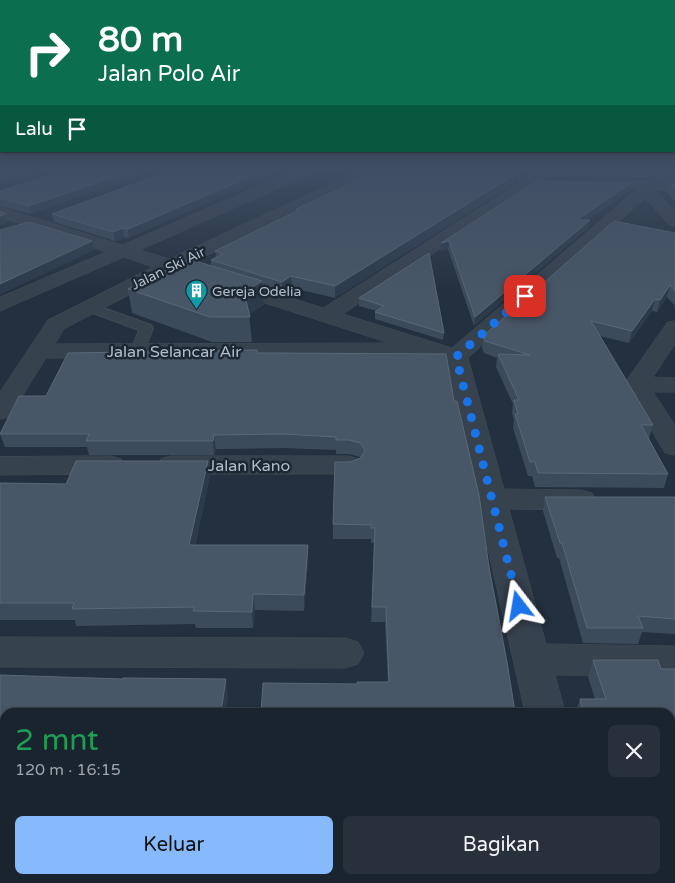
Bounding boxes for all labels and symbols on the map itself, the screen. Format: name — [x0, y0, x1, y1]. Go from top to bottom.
street label: Jalan Ski Air — [128, 243, 209, 294]
pin — [504, 275, 546, 317]
building icon: Gereja Odelia — [184, 279, 208, 310]
place label: Gereja Odelia — [212, 283, 301, 300]
street label: Jalan Selancar Air — [107, 342, 242, 362]
street label: Jalan Kano — [208, 456, 290, 476]
position arrow — [492, 579, 544, 631]

